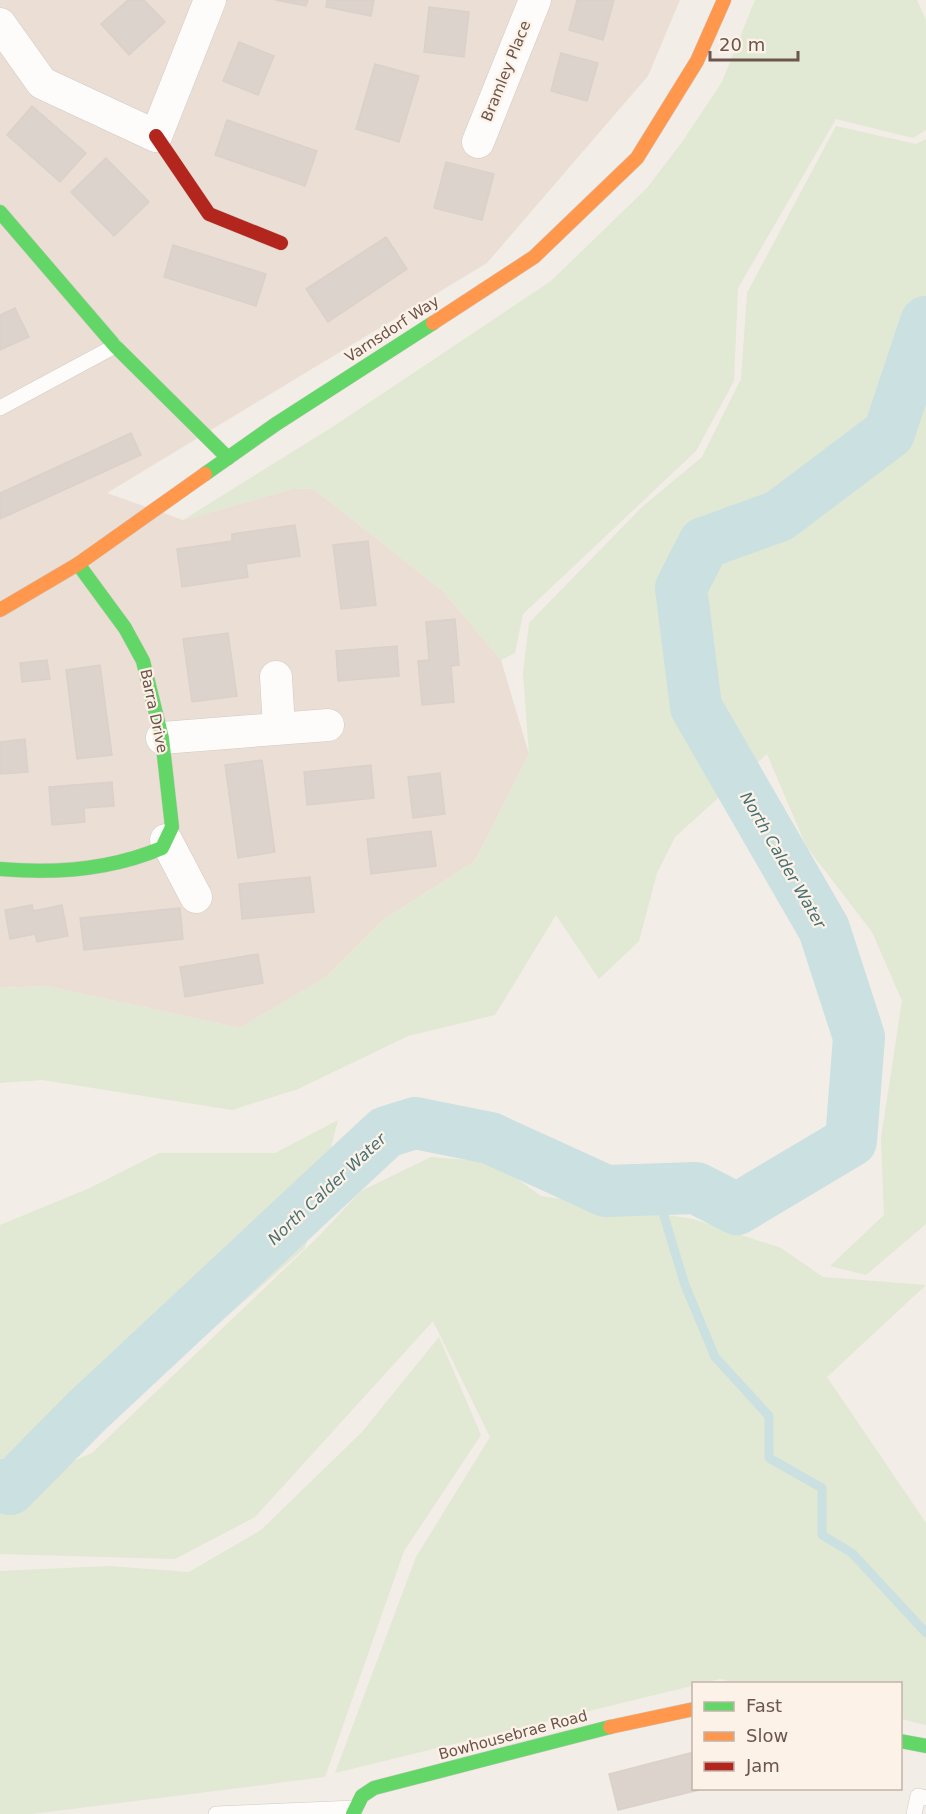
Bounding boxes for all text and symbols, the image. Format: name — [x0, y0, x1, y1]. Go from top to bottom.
street label: Bramley Place — [478, 18, 534, 124]
scale bar — [710, 24, 798, 62]
text: 20 m — [719, 34, 765, 55]
street label: Varnsdorf Way — [342, 292, 442, 366]
street label: Barra Drive — [136, 667, 172, 755]
water label: North Calder Water — [736, 788, 831, 933]
water label: North Calder Water — [264, 1128, 391, 1249]
legend — [692, 1682, 902, 1790]
text: Fast — [746, 1695, 782, 1716]
street label: Bowhousebrae Road — [437, 1706, 589, 1764]
text: Slow — [746, 1725, 788, 1746]
text: Jam — [745, 1755, 780, 1776]

